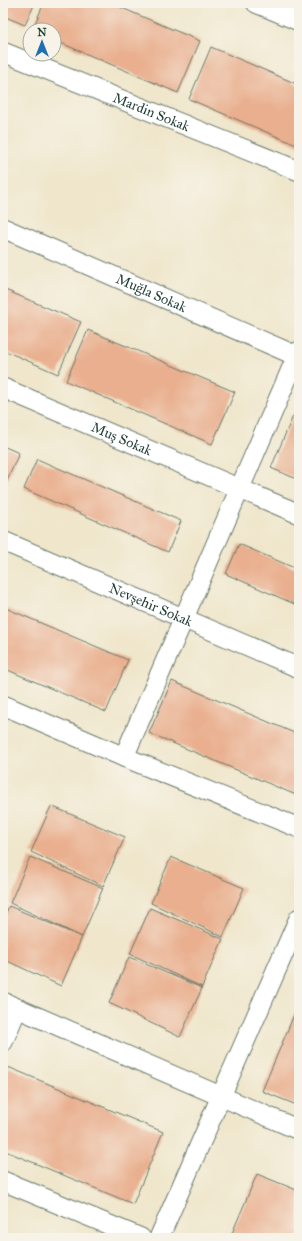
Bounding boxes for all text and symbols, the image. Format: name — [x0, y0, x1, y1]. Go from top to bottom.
north arrow — [22, 22, 62, 62]
text: N — [37, 26, 47, 39]
street label: Mardin Sokak — [110, 89, 193, 135]
street label: Muğla Sokak — [113, 270, 190, 316]
street label: Muş Sokak — [89, 419, 155, 460]
street label: Nevşehir Sokak — [106, 580, 196, 631]

